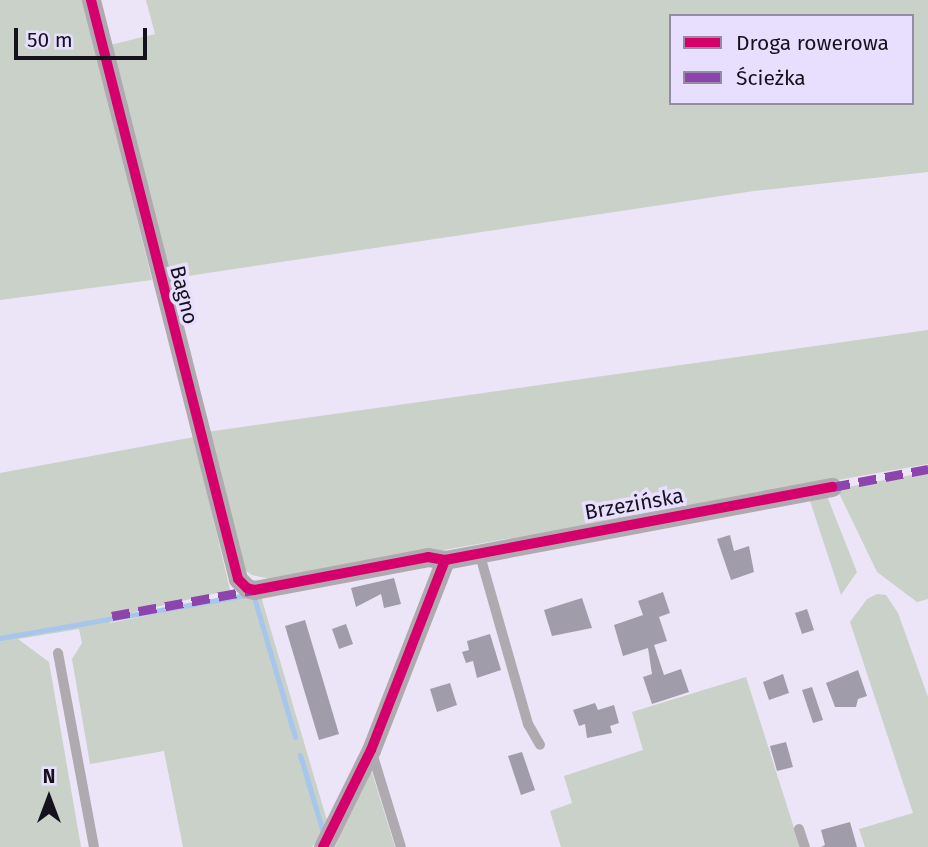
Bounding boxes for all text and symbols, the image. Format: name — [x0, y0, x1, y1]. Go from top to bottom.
scale bar — [18, 14, 150, 58]
legend — [669, 14, 914, 105]
text: 50 m — [27, 27, 73, 53]
text: Droga rowerowa — [736, 30, 889, 56]
text: Ścieżka — [736, 65, 806, 91]
street label: Bagno — [165, 263, 203, 327]
street label: Brzezińska — [583, 483, 685, 525]
north arrow — [14, 763, 84, 833]
text: N — [43, 765, 55, 788]

